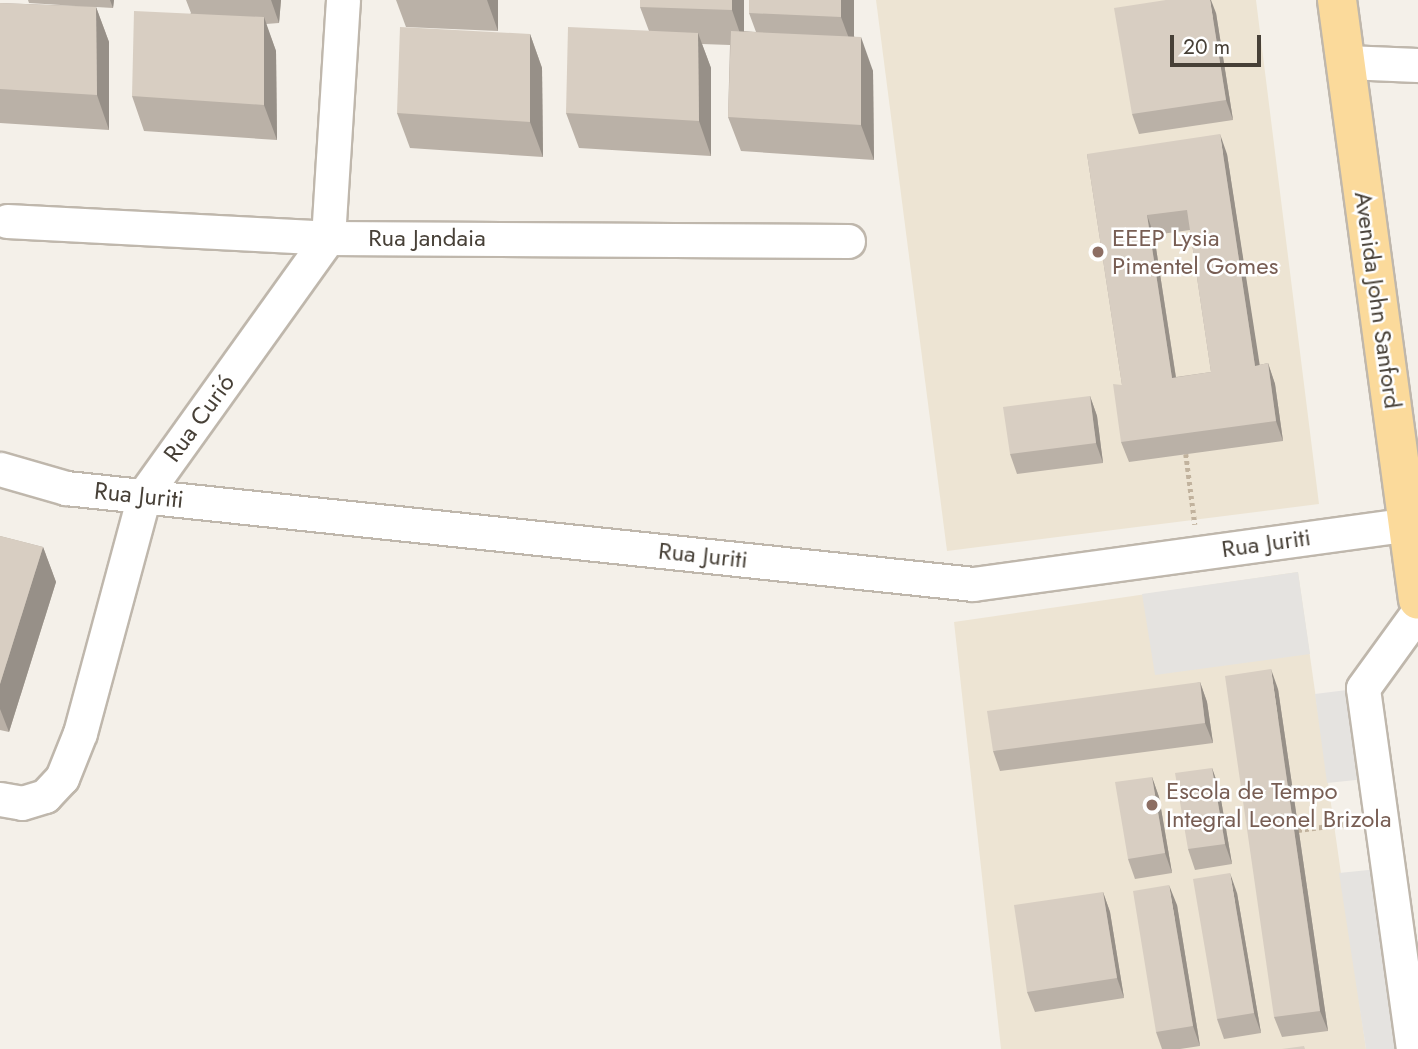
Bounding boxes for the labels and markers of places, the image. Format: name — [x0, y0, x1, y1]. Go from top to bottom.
place label: EEEP Lysia Pimentel Gomes — [1112, 224, 1278, 280]
marker: EEEP Lysia Pimentel Gomes — [1090, 244, 1106, 260]
place label: Escola de Tempo Integral Leonel Brizola — [1166, 777, 1391, 833]
marker: Escola de Tempo Integral Leonel Brizola — [1144, 797, 1160, 813]

